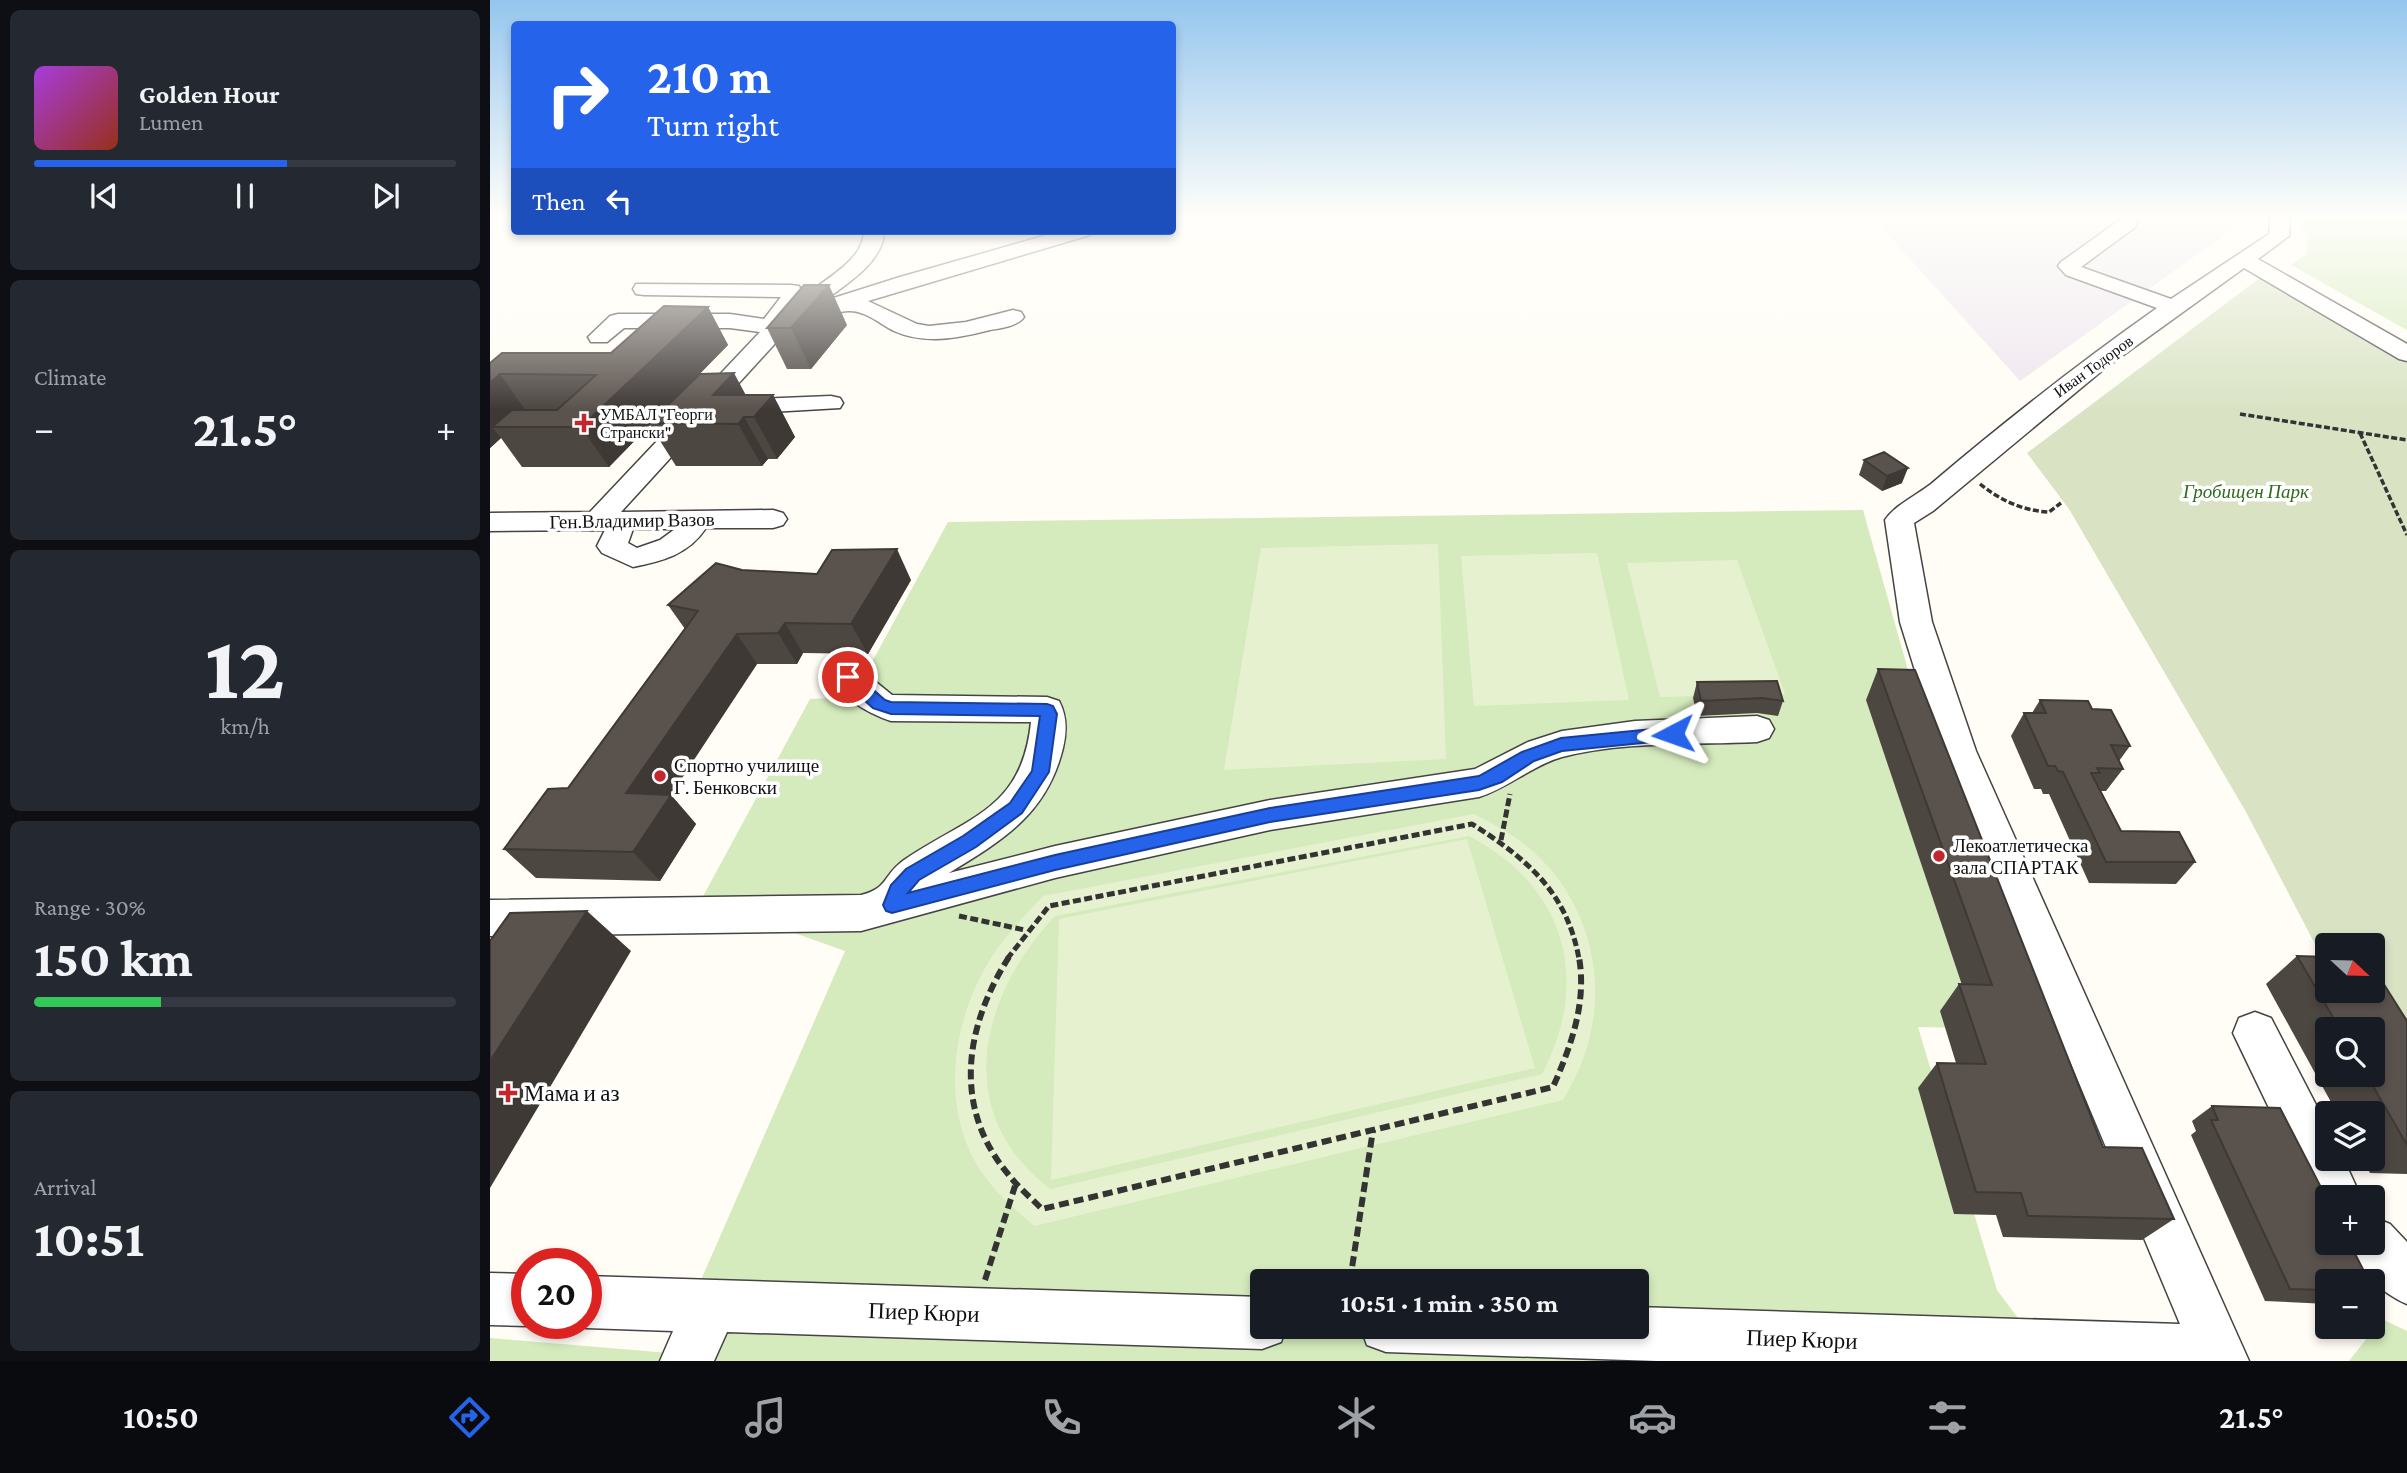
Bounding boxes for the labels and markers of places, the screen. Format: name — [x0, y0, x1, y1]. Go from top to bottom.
place label: УМБАЛ "Георги Странски" — [600, 406, 713, 442]
marker: УМБАЛ "Георги Странски" — [574, 413, 594, 433]
pin — [818, 647, 878, 707]
place label: Спортно училище Г. Бенковски — [674, 755, 819, 798]
marker: Спортно училище Г. Бенковски — [652, 768, 668, 784]
place label: Лекоатлетическа зала СПАРТАК — [1953, 835, 2089, 878]
marker: Лекоатлетическа зала СПАРТАК — [1931, 848, 1947, 864]
place label: Мама и аз — [524, 1080, 620, 1106]
marker: Мама и аз — [498, 1083, 518, 1103]

